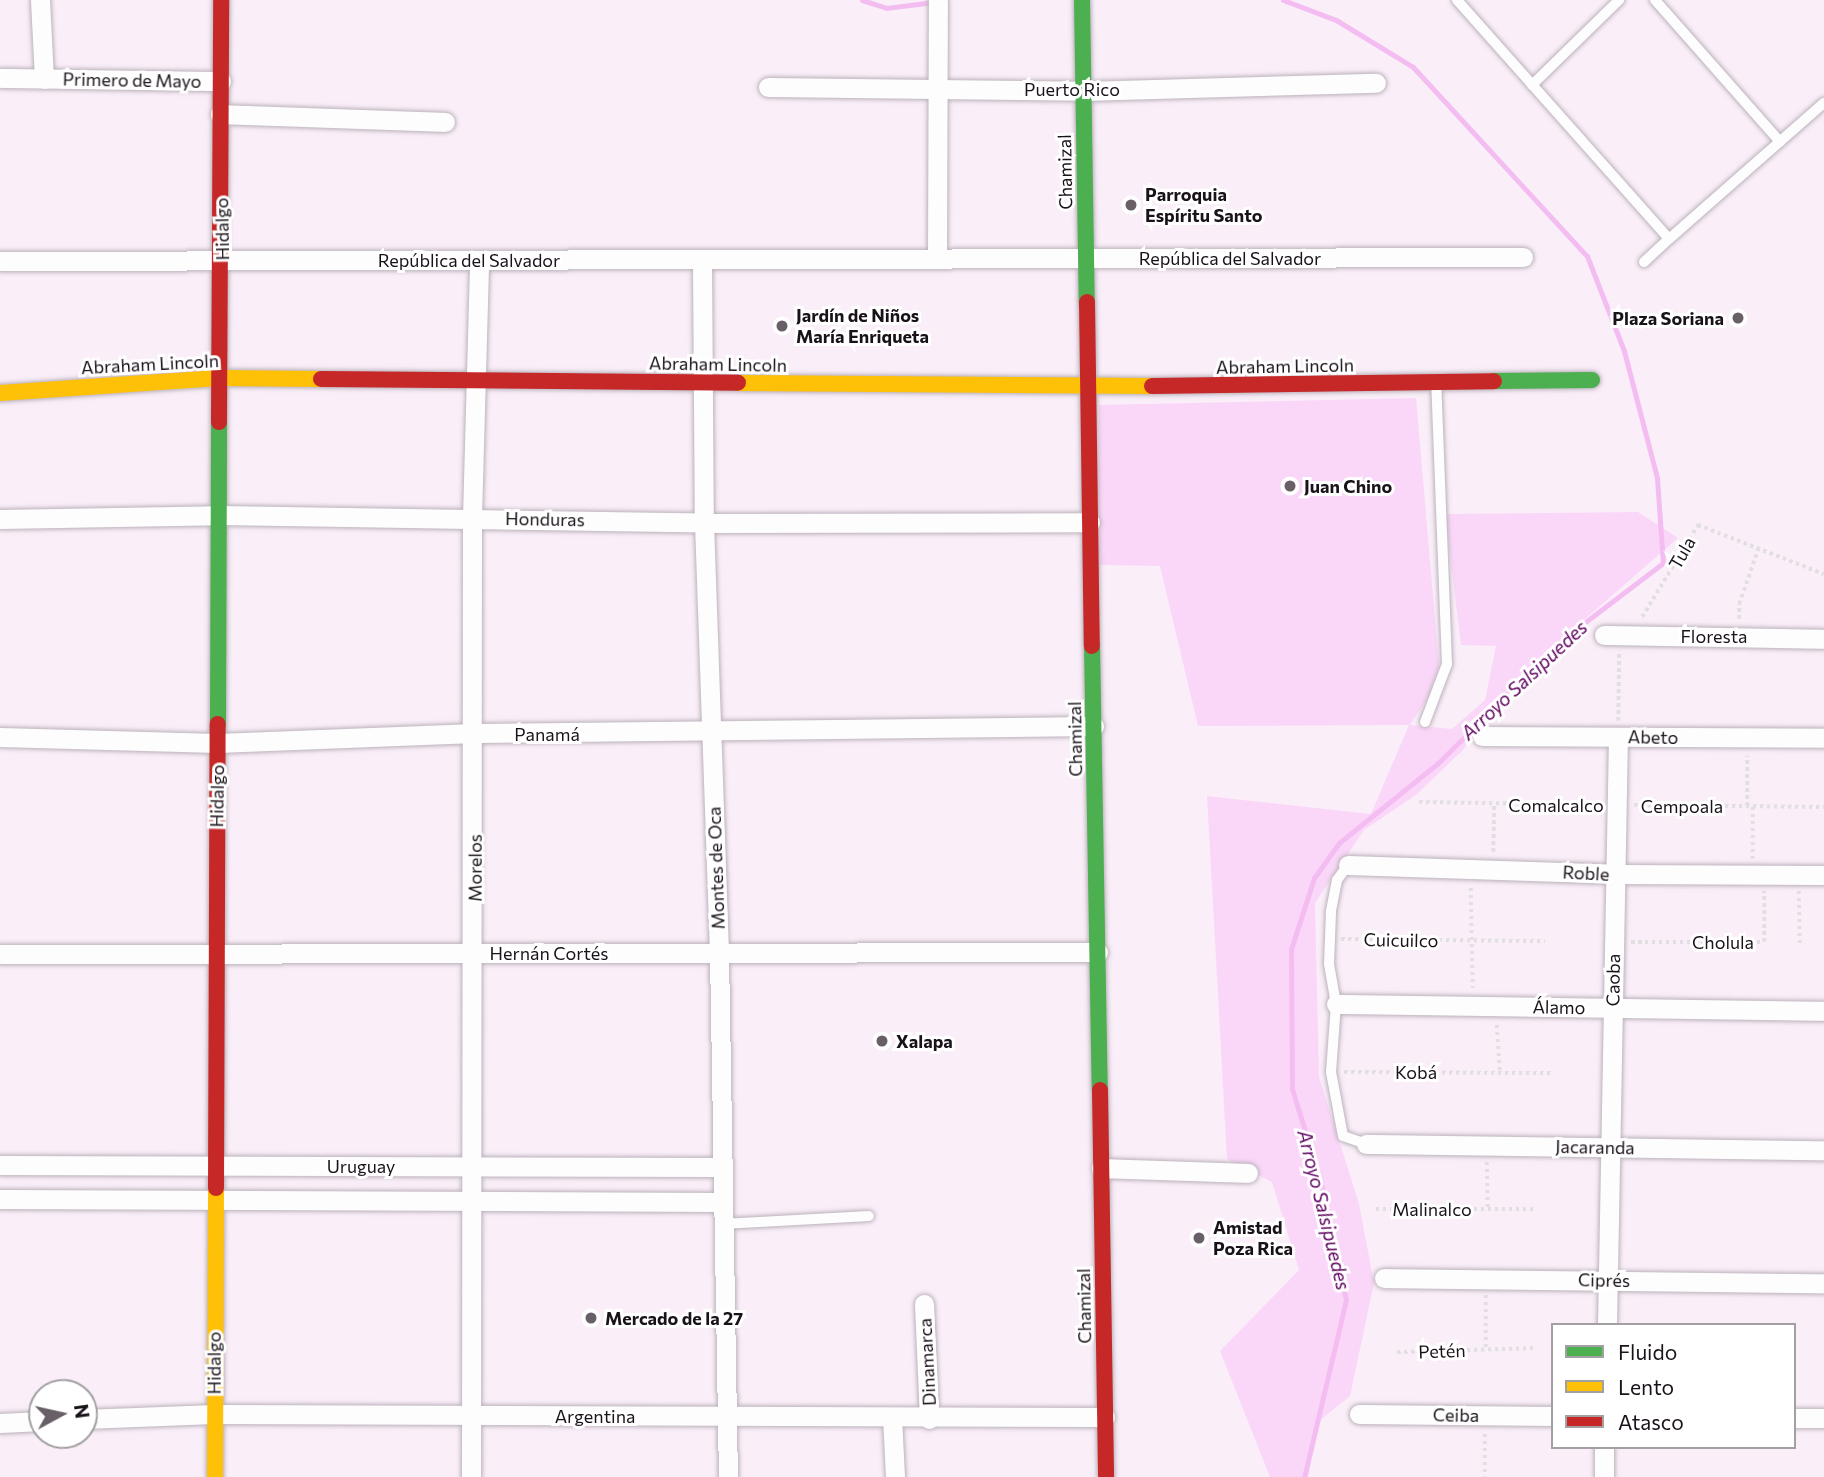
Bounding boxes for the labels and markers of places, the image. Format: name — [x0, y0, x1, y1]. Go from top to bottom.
place label: Parroquia Espíritu Santo — [1145, 184, 1262, 227]
marker: Parroquia Espíritu Santo — [1123, 197, 1139, 213]
place label: Jardín de Niños María Enriqueta — [796, 305, 929, 348]
place label: Plaza Soriana — [1612, 307, 1724, 329]
marker: Plaza Soriana — [1730, 310, 1746, 326]
marker: Jardín de Niños María Enriqueta — [774, 318, 790, 334]
place label: Juan Chino — [1304, 475, 1392, 497]
marker: Juan Chino — [1282, 478, 1298, 494]
place label: Xalapa — [896, 1030, 953, 1052]
marker: Xalapa — [874, 1033, 890, 1049]
place label: Amistad Poza Rica — [1213, 1217, 1293, 1260]
marker: Amistad Poza Rica — [1191, 1230, 1207, 1246]
place label: Mercado de la 27 — [605, 1307, 743, 1329]
marker: Mercado de la 27 — [583, 1310, 599, 1326]

